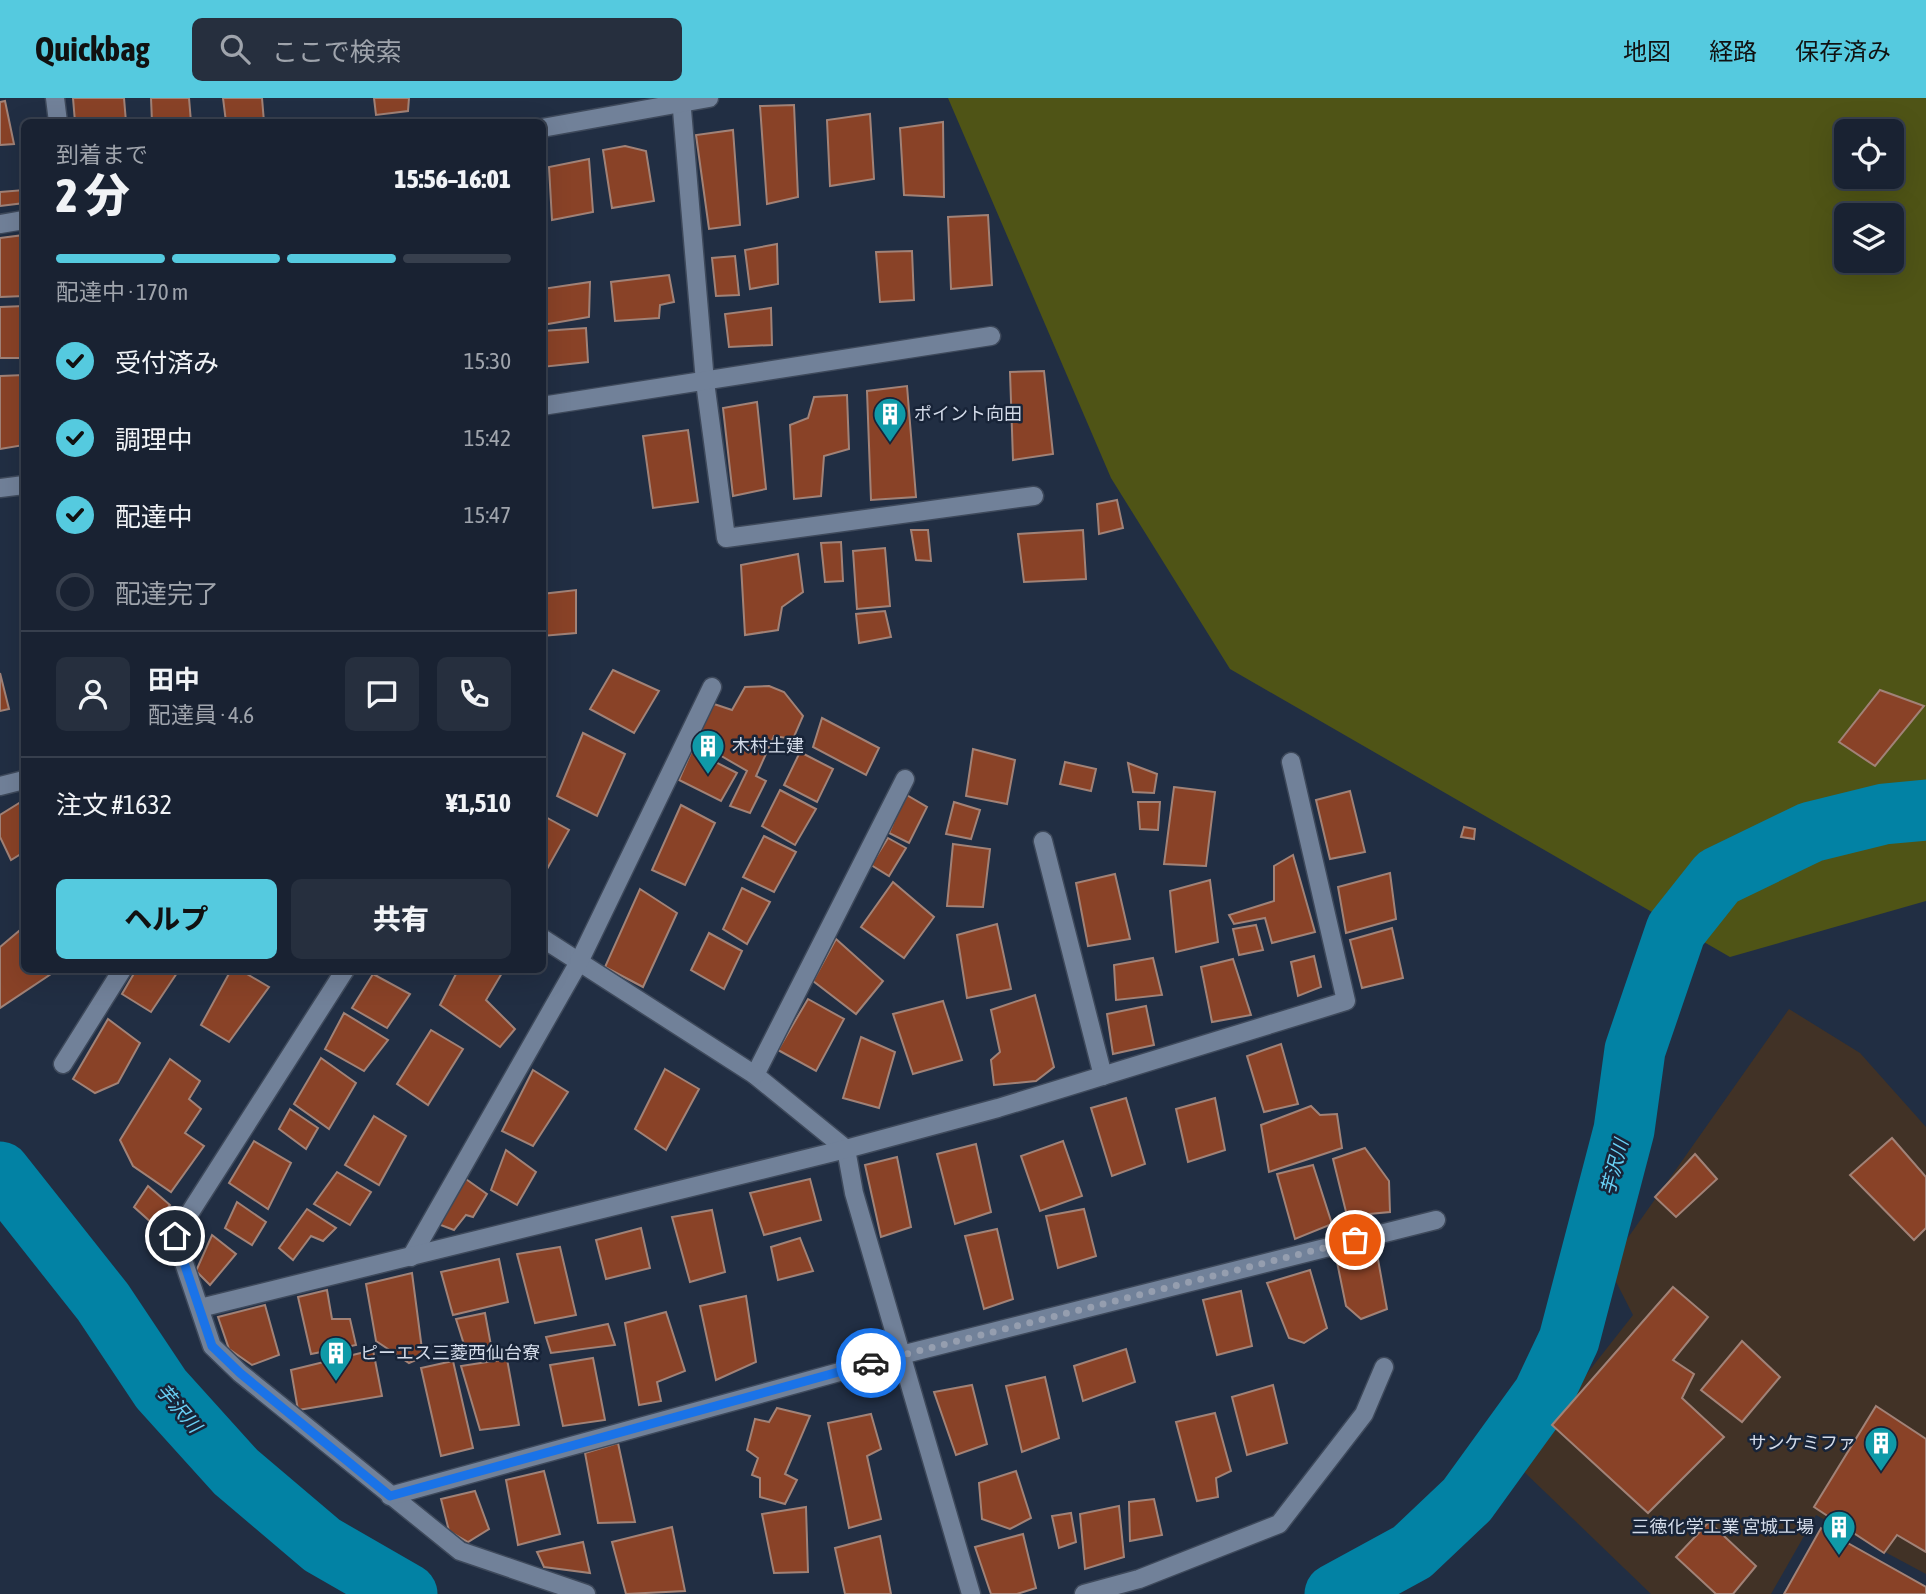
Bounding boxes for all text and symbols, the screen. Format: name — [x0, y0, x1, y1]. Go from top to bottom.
search box — [192, 18, 682, 81]
text: Quickbag — [35, 30, 150, 68]
icon: search — [216, 30, 254, 68]
text: ここで検索 — [272, 37, 402, 67]
text: 地図 — [1623, 38, 1671, 65]
text: 経路 — [1709, 38, 1757, 65]
text: 保存済み — [1795, 38, 1891, 65]
map controls — [1834, 119, 1904, 273]
button: locate — [1834, 119, 1904, 189]
text: 到着まで — [56, 142, 148, 168]
text: 15:56–16:01 — [394, 164, 511, 194]
text: 2 分 — [56, 169, 130, 222]
button: layers — [1834, 203, 1904, 273]
text: 配達中 · 170 m — [56, 279, 188, 305]
icon: check — [56, 342, 94, 380]
text: 受付済み — [115, 348, 219, 378]
text: 15:30 — [464, 348, 511, 374]
building icon: ポイント向田 — [871, 395, 909, 444]
place label: ポイント向田 — [914, 403, 1022, 424]
icon: check — [56, 419, 94, 457]
text: 調理中 — [115, 425, 193, 455]
text: 15:42 — [464, 425, 511, 451]
icon: check — [56, 496, 94, 534]
text: 配達中 — [115, 502, 193, 532]
text: 15:47 — [464, 502, 511, 528]
text: 配達完了 — [115, 579, 219, 609]
button: person — [56, 657, 130, 731]
button: chat — [345, 657, 419, 731]
button: phone — [437, 657, 511, 731]
text: 田中 — [148, 665, 200, 695]
text: 配達員 · 4.6 — [148, 702, 254, 728]
building icon: 木村土建 — [689, 727, 727, 776]
place label: 木村土建 — [732, 735, 804, 756]
text: ¥1,510 — [446, 788, 511, 818]
text: 注文 #1632 — [56, 790, 172, 820]
button: ヘルプ — [56, 879, 277, 959]
button: 共有 — [291, 879, 511, 959]
water label: 芋沢川 — [1596, 1135, 1633, 1197]
pin — [145, 1206, 205, 1266]
pin — [1325, 1210, 1385, 1270]
icon: home — [156, 1217, 194, 1255]
icon: bag — [1336, 1221, 1374, 1259]
courier — [836, 1328, 906, 1398]
building icon: ピーエス三菱西仙台寮 — [317, 1334, 355, 1383]
place label: ピーエス三菱西仙台寮 — [360, 1342, 540, 1363]
icon: car — [852, 1344, 890, 1382]
water label: 芋沢川 — [152, 1379, 207, 1438]
building icon: サンケミファ — [1862, 1424, 1900, 1473]
place label: サンケミファ — [1749, 1432, 1856, 1453]
building icon: 三徳化学工業 宮城工場 — [1820, 1508, 1858, 1557]
place label: 三徳化学工業 宮城工場 — [1632, 1516, 1814, 1537]

